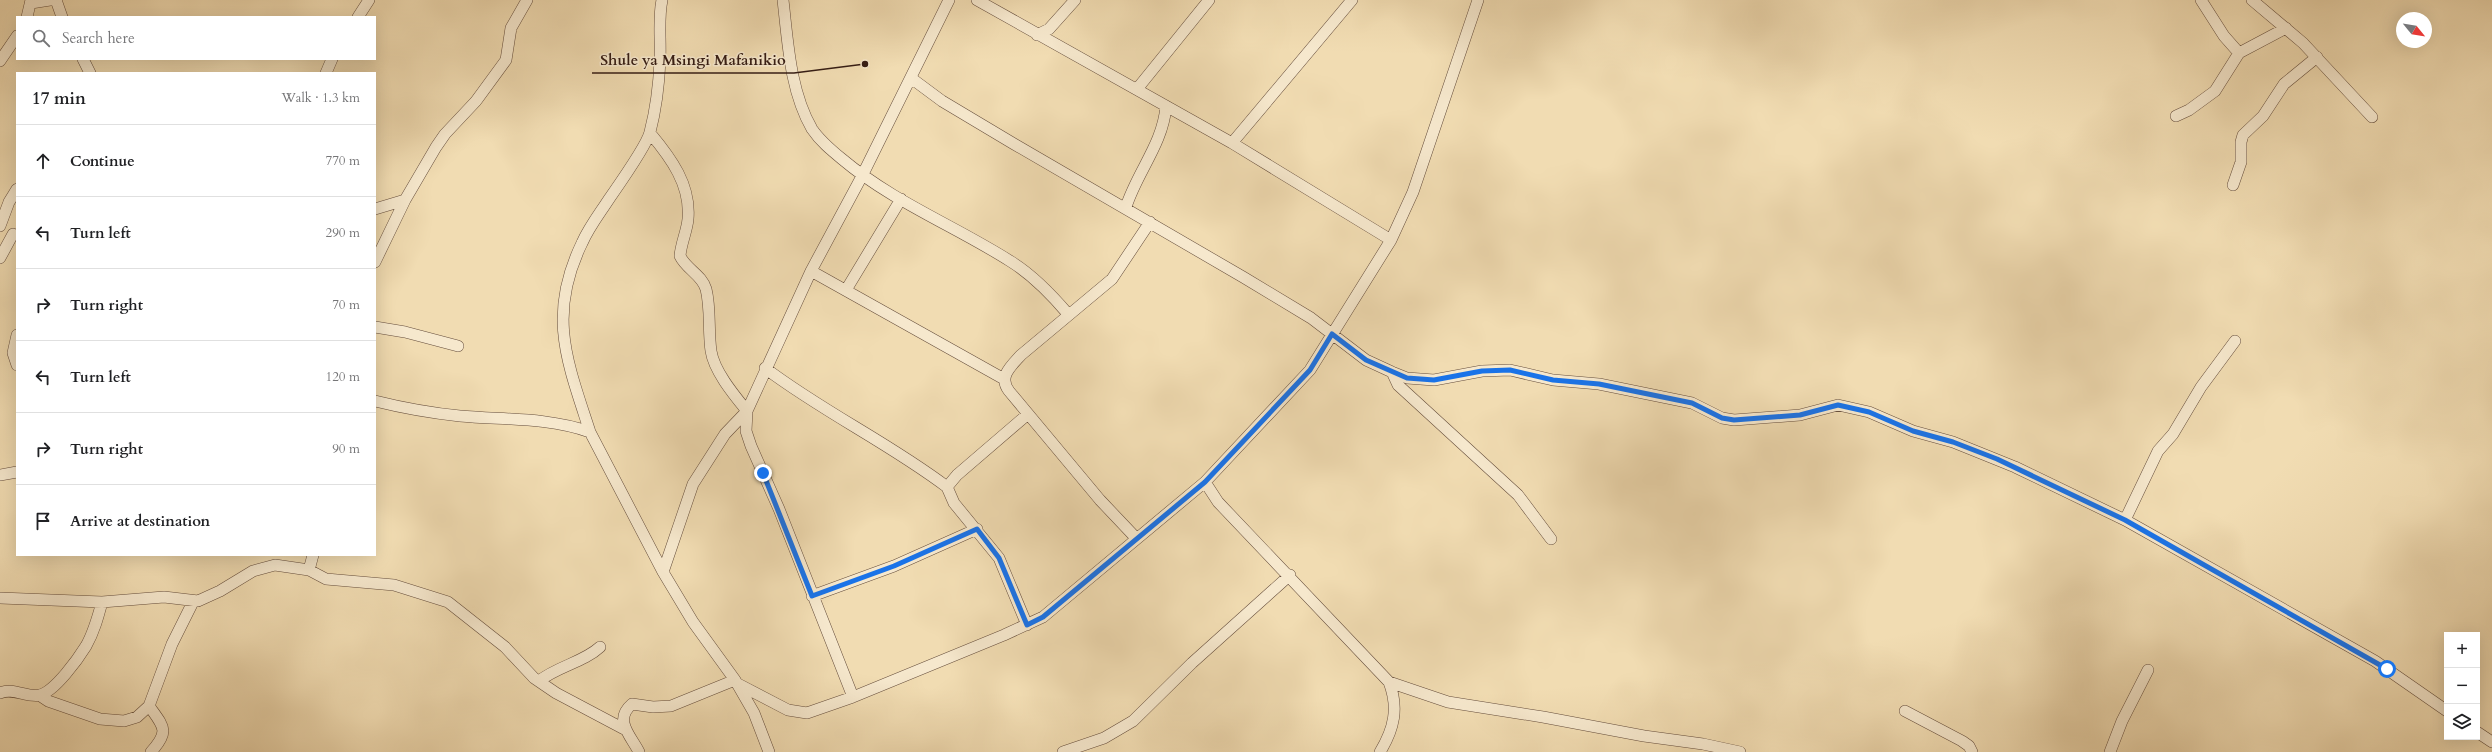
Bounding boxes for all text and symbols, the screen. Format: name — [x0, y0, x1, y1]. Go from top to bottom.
north arrow — [2396, 12, 2432, 48]
search box — [16, 16, 376, 60]
icon: search — [30, 27, 52, 49]
text: Search here — [62, 28, 135, 48]
callout: Shule ya Msingi Mafanikio — [592, 46, 794, 73]
text: Shule ya Msingi Mafanikio — [600, 50, 786, 70]
text: 17 min — [32, 87, 86, 110]
text: Walk · 1.3 km — [281, 89, 360, 107]
icon: ahead — [32, 150, 54, 172]
text: Continue — [70, 151, 135, 171]
text: 770 m — [326, 152, 360, 170]
icon: left — [32, 222, 54, 244]
text: Turn left — [70, 223, 131, 243]
text: 290 m — [326, 224, 360, 242]
icon: right — [32, 294, 54, 316]
text: Turn right — [70, 295, 143, 315]
text: 70 m — [332, 296, 360, 314]
icon: left — [32, 366, 54, 388]
text: Turn left — [70, 367, 131, 387]
text: 120 m — [326, 368, 360, 386]
icon: right — [32, 438, 54, 460]
text: Turn right — [70, 439, 143, 459]
text: 90 m — [332, 440, 360, 458]
route end — [754, 464, 772, 482]
icon: arrive — [32, 510, 54, 532]
text: Arrive at destination — [70, 511, 210, 531]
map controls — [2444, 632, 2480, 740]
button: + — [2444, 632, 2480, 668]
route start — [2378, 660, 2396, 678]
button: − — [2444, 668, 2480, 704]
button: layers — [2444, 704, 2480, 740]

